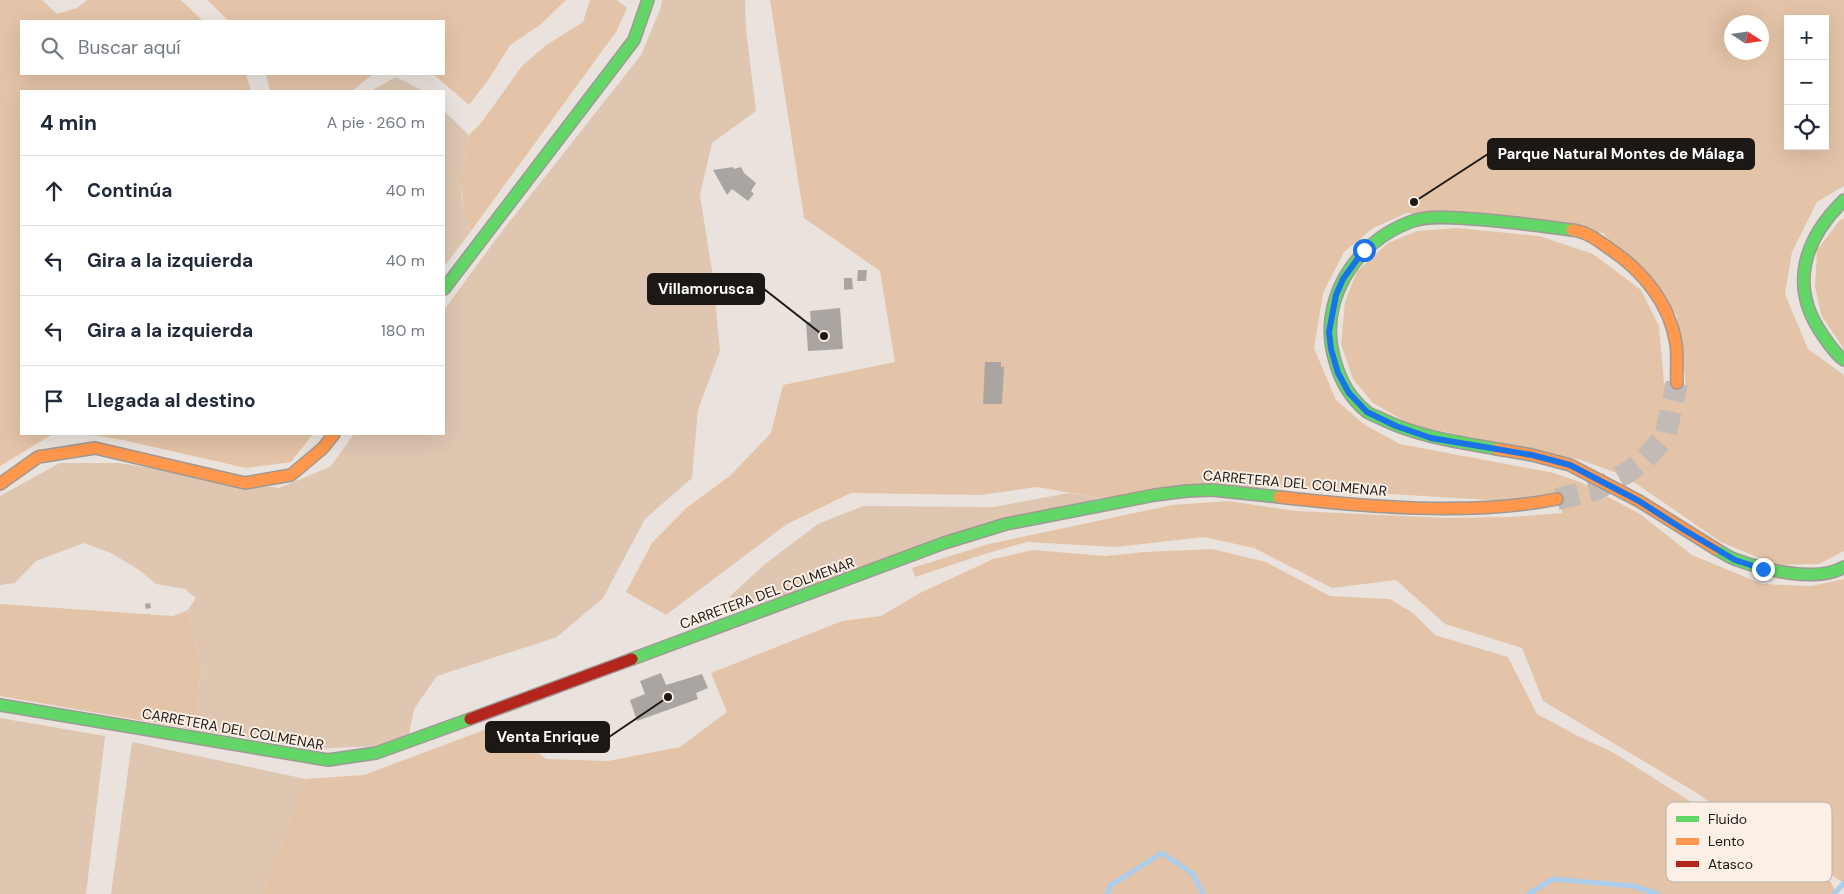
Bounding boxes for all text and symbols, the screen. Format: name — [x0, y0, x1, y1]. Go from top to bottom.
north arrow — [1724, 15, 1769, 60]
map controls — [1784, 15, 1829, 150]
button: + — [1784, 15, 1829, 60]
search box — [20, 20, 445, 75]
icon: search — [38, 34, 66, 62]
text: Buscar aquí — [78, 35, 181, 60]
button: − — [1784, 60, 1829, 105]
button: locate — [1784, 105, 1829, 150]
text: 4 min — [40, 109, 97, 137]
text: A pie · 260 m — [327, 112, 425, 133]
callout: Parque Natural Montes de Málaga — [1488, 139, 1754, 169]
text: Parque Natural Montes de Málaga — [1498, 144, 1744, 164]
icon: ahead — [40, 177, 68, 205]
text: Continúa — [87, 178, 172, 203]
text: 40 m — [386, 180, 425, 201]
route start — [1353, 239, 1376, 262]
icon: left — [40, 247, 68, 275]
text: Gira a la izquierda — [87, 248, 253, 273]
text: 40 m — [386, 250, 425, 271]
callout: Villamorusca — [648, 274, 764, 304]
text: Villamorusca — [658, 279, 754, 299]
icon: left — [40, 317, 68, 345]
text: Gira a la izquierda — [87, 318, 253, 343]
text: 180 m — [381, 320, 425, 341]
icon: arrive — [40, 387, 68, 415]
text: Llegada al destino — [87, 388, 256, 413]
street label: CARRETERA DEL COLMENAR — [1202, 466, 1388, 500]
street label: CARRETERA DEL COLMENAR — [677, 553, 857, 633]
route end — [1752, 558, 1775, 581]
street label: CARRETERA DEL COLMENAR — [141, 704, 325, 754]
callout: Venta Enrique — [486, 722, 609, 752]
text: Venta Enrique — [496, 727, 600, 747]
legend — [1666, 802, 1832, 882]
text: Fluido — [1708, 810, 1747, 828]
text: Lento — [1708, 832, 1745, 850]
text: Atasco — [1708, 855, 1753, 873]

